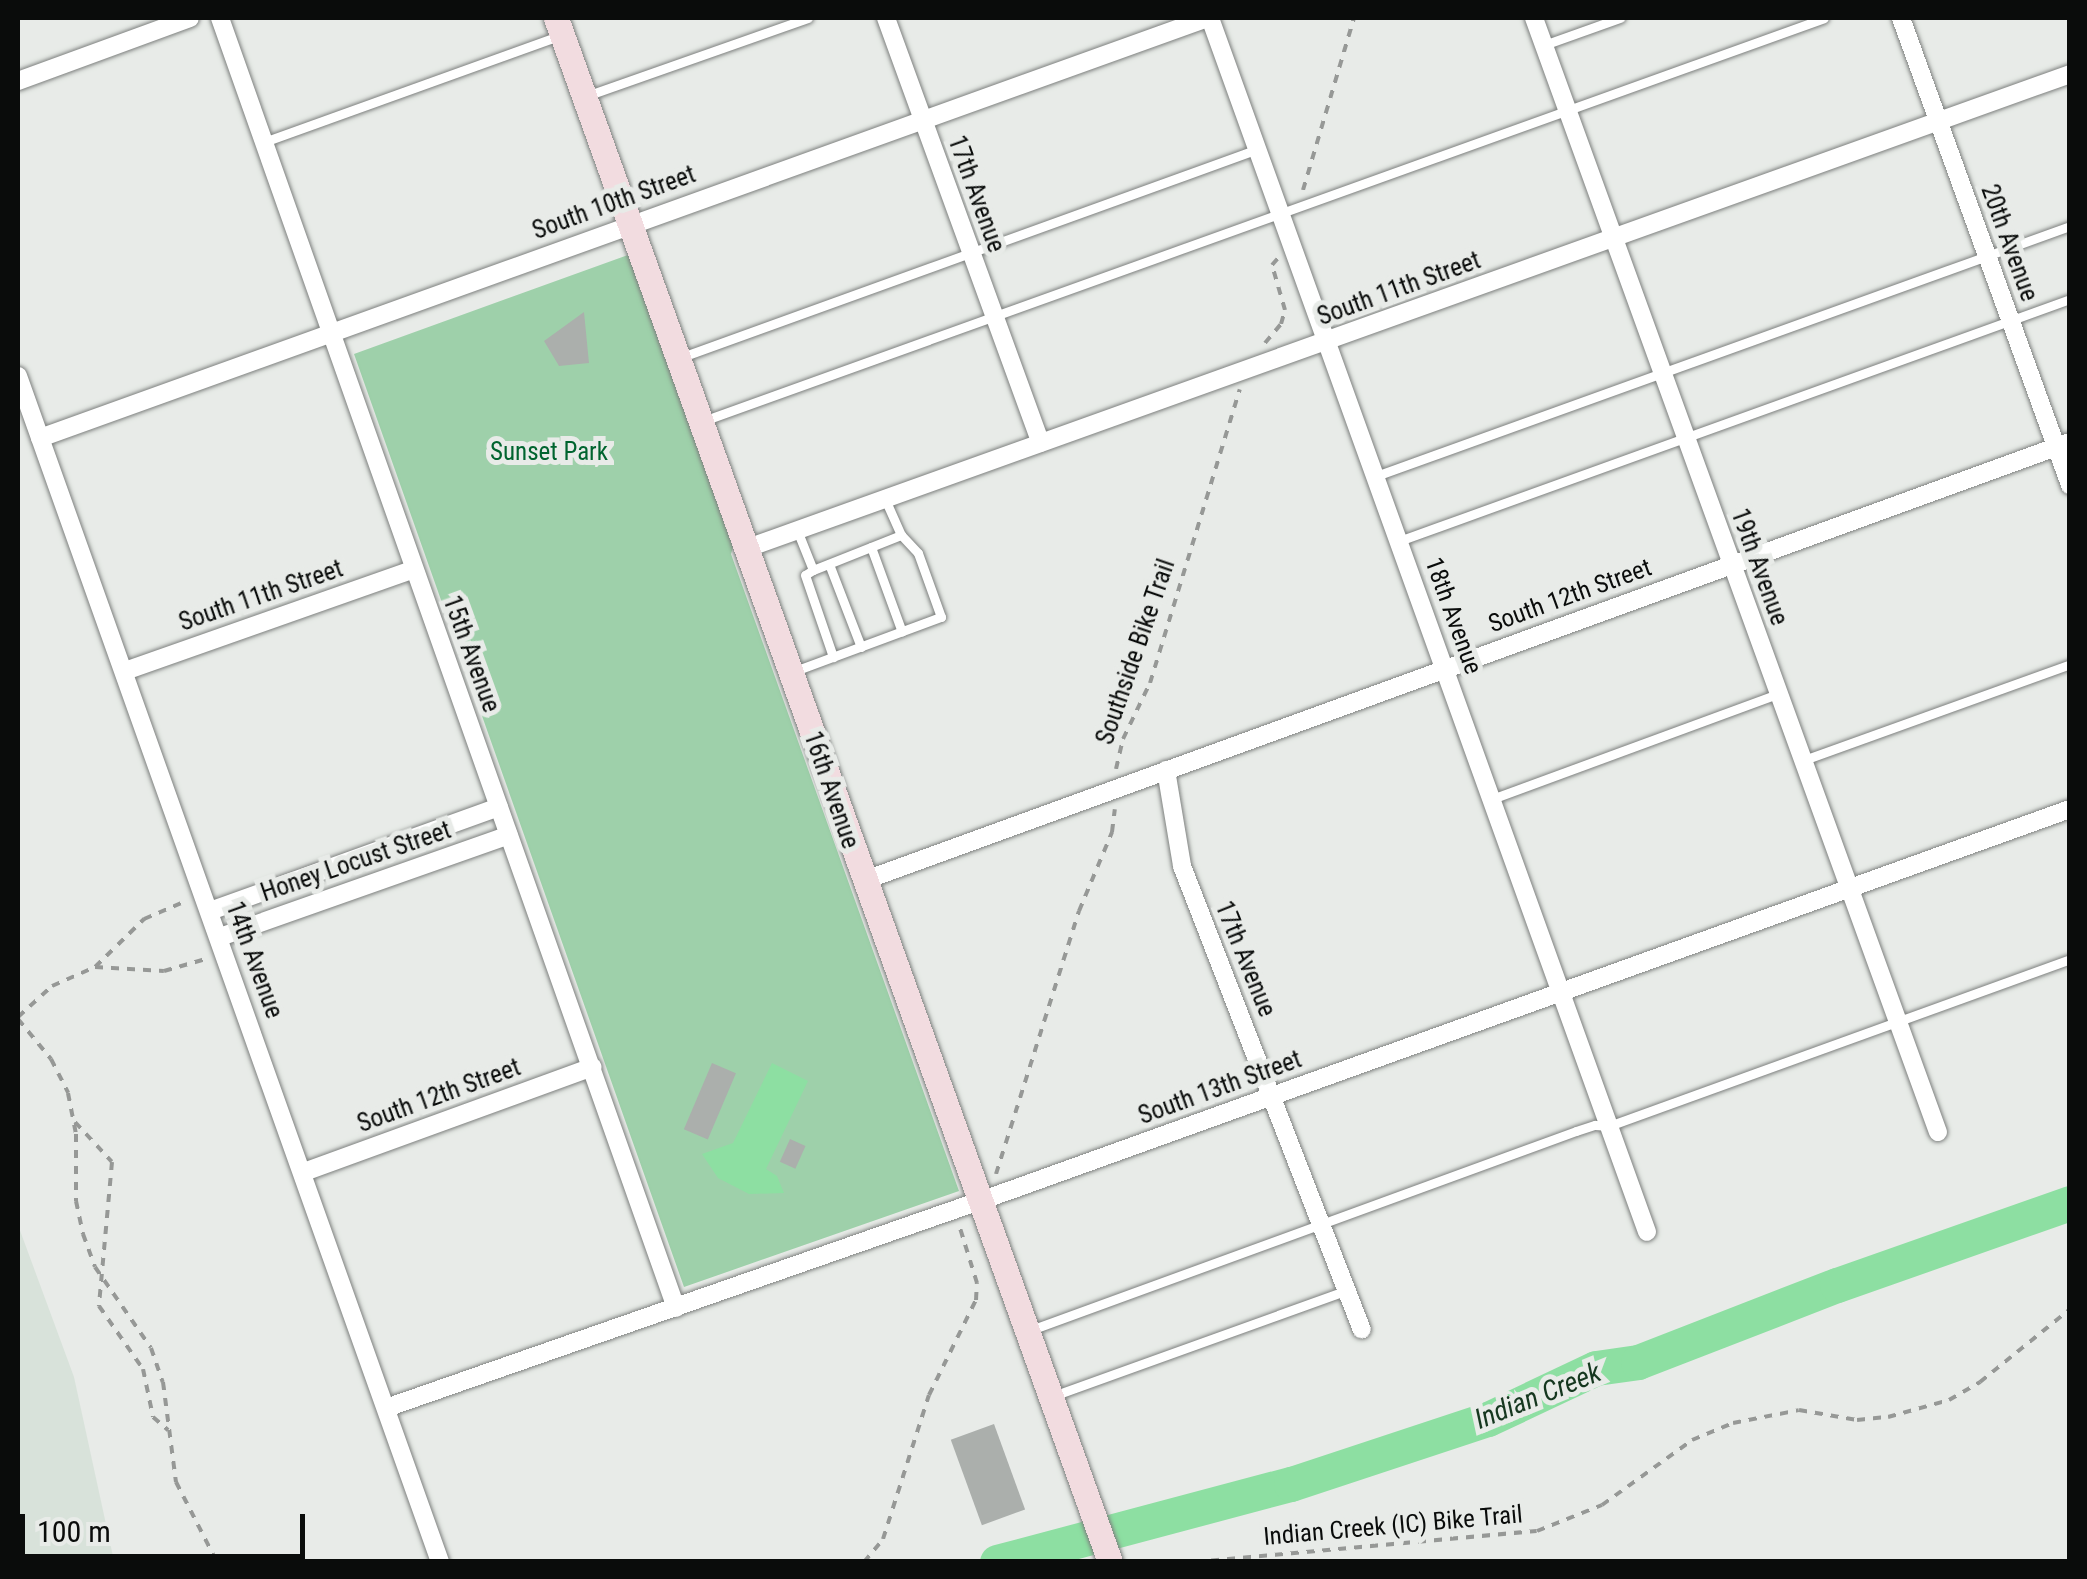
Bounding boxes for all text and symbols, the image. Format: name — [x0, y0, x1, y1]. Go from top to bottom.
street label: 17th Avenue — [941, 132, 1011, 256]
street label: South 10th Street — [528, 160, 700, 246]
street label: 20th Avenue — [1974, 181, 2044, 305]
street label: South 11th Street — [1313, 246, 1485, 332]
park label: Sunset Park — [490, 437, 608, 467]
street label: 19th Avenue — [1724, 505, 1794, 629]
street label: South 12th Street — [1484, 553, 1656, 639]
street label: South 11th Street — [175, 554, 347, 638]
street label: 18th Avenue — [1418, 554, 1488, 678]
street label: Southside Bike Trail — [1090, 555, 1182, 749]
street label: 15th Avenue — [436, 592, 506, 716]
street label: 16th Avenue — [797, 728, 865, 852]
street label: Honey Locust Street — [257, 815, 455, 909]
street label: 17th Avenue — [1208, 897, 1282, 1021]
street label: 14th Avenue — [219, 898, 289, 1022]
street label: South 13th Street — [1134, 1045, 1306, 1131]
street label: South 12th Street — [353, 1053, 525, 1139]
water label: Indian Creek — [1470, 1355, 1606, 1437]
scale bar — [25, 1494, 310, 1556]
street label: Indian Creek (IC) Bike Trail — [1262, 1500, 1524, 1552]
text: 100 m — [37, 1514, 111, 1549]

